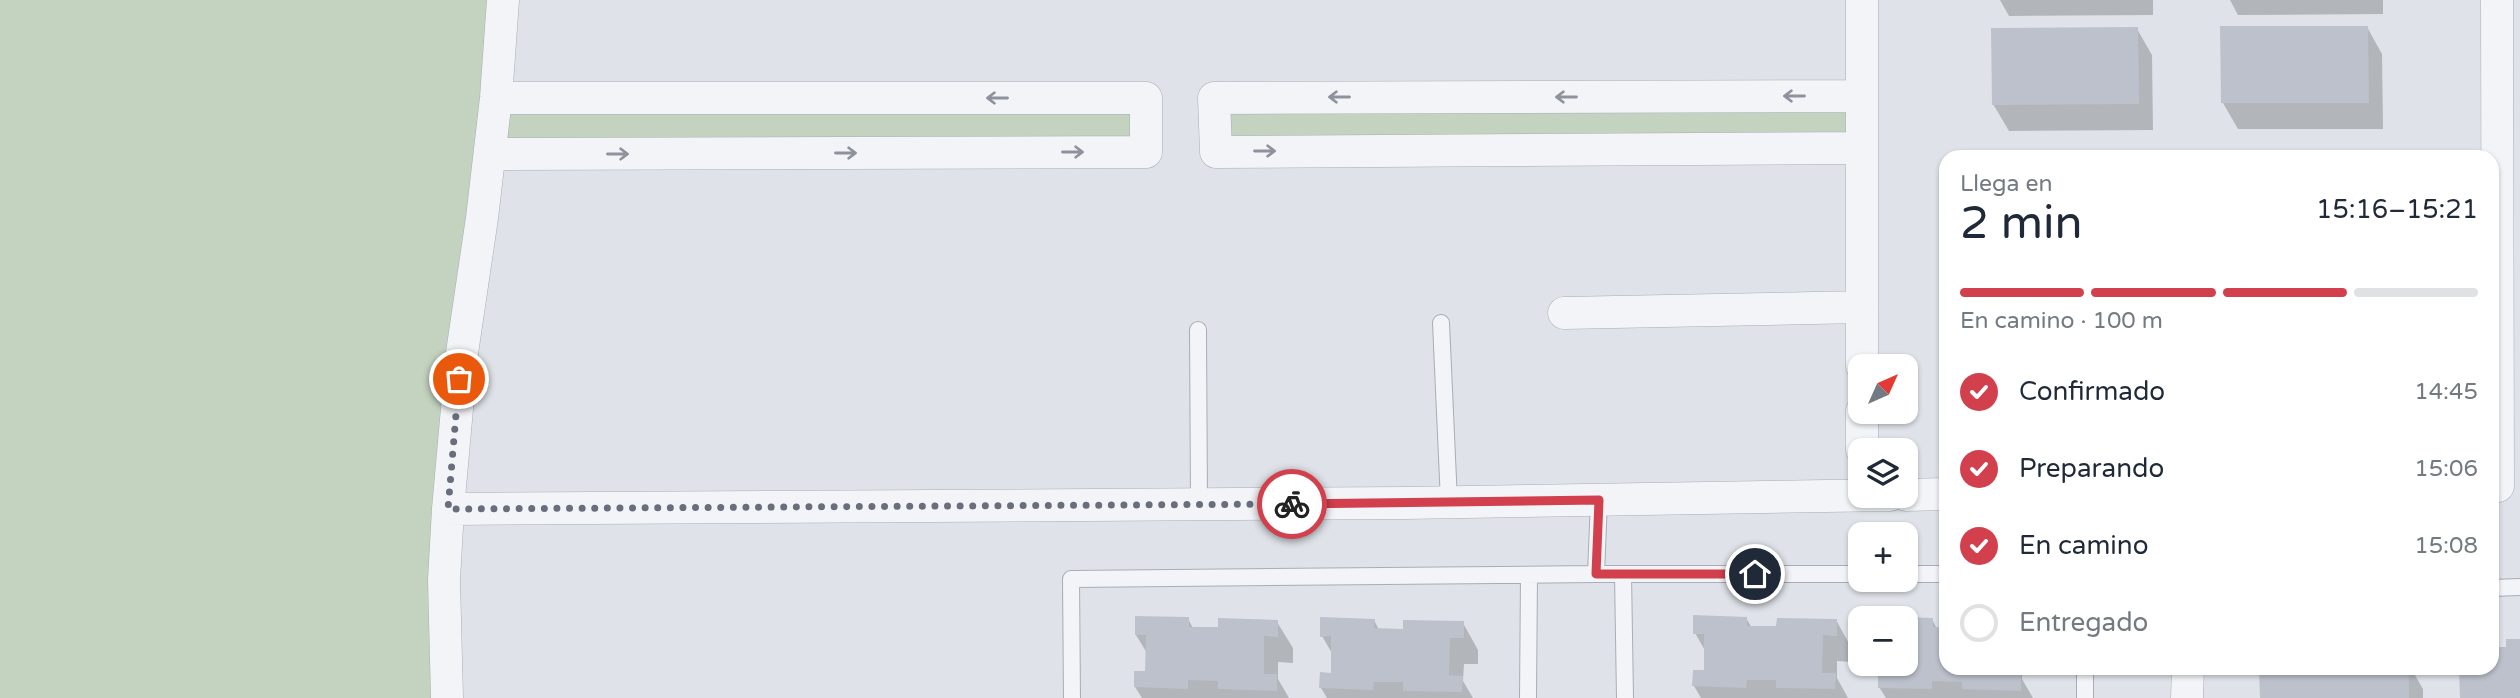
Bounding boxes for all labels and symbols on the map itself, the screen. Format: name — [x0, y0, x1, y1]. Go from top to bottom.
one-way arrow — [1783, 89, 1806, 103]
one-way arrow — [1555, 90, 1578, 104]
one-way arrow — [985, 91, 1008, 105]
one-way arrow — [1328, 91, 1351, 104]
one-way arrow — [1253, 144, 1276, 158]
one-way arrow — [1061, 145, 1084, 159]
one-way arrow — [834, 146, 857, 160]
one-way arrow — [606, 147, 629, 160]
pin — [429, 349, 489, 409]
north arrow — [1848, 354, 1918, 424]
courier — [1257, 469, 1327, 539]
pin — [1725, 544, 1785, 604]

